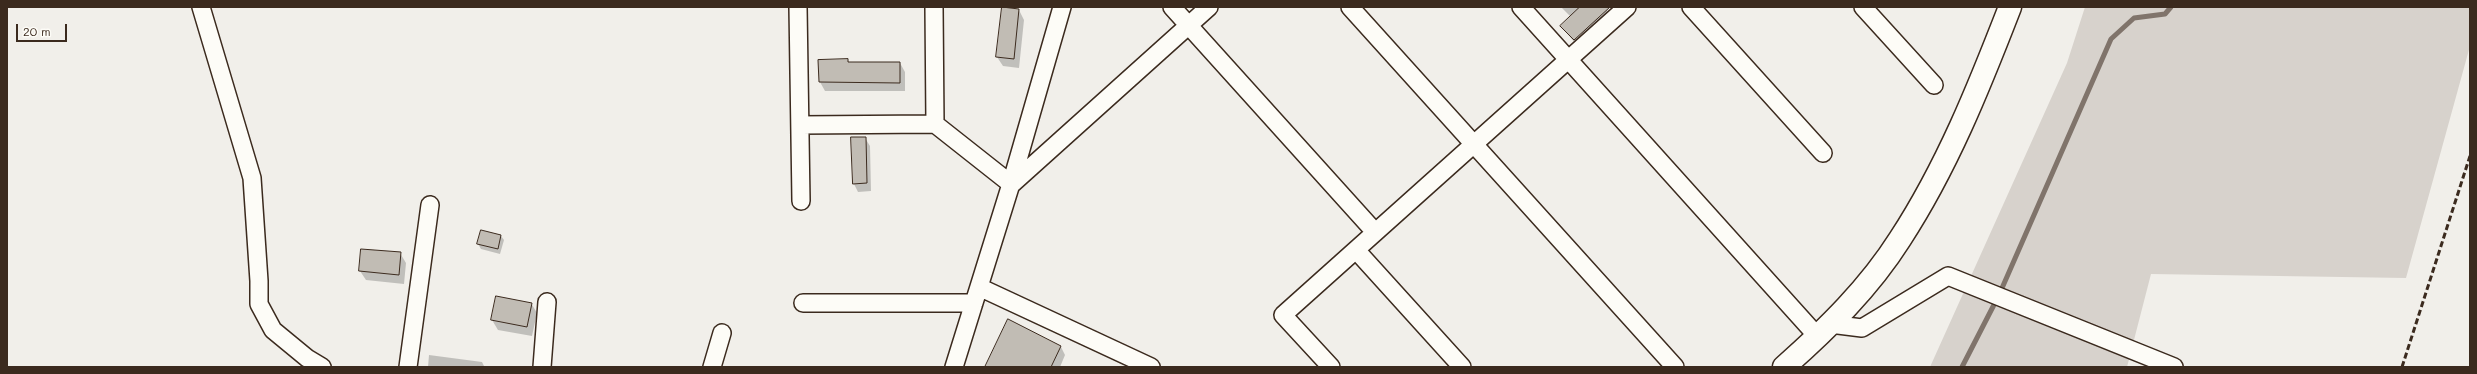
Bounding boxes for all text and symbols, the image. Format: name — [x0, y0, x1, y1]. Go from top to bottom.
scale bar — [18, 16, 69, 42]
text: 20 m — [23, 23, 51, 39]

